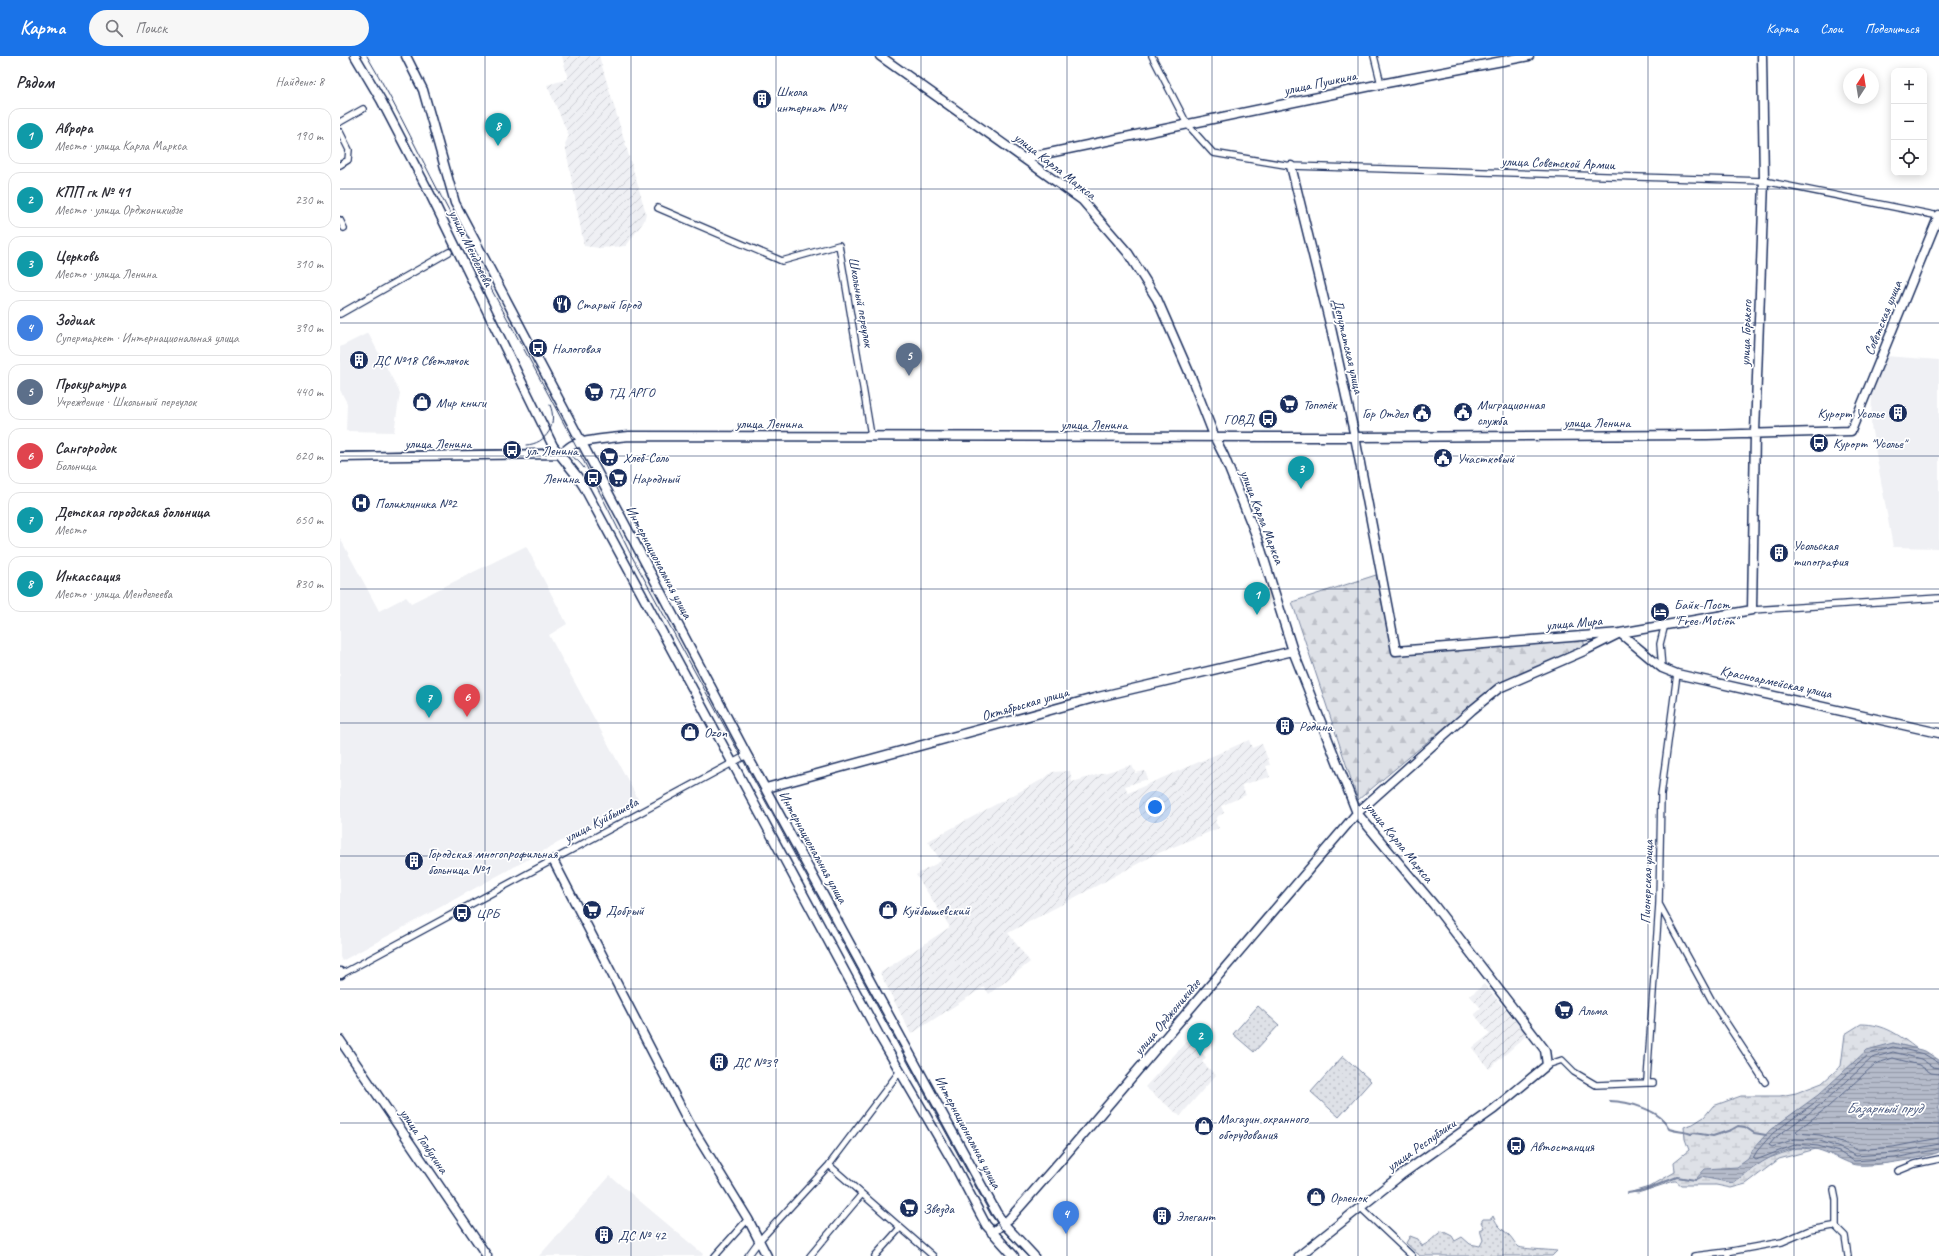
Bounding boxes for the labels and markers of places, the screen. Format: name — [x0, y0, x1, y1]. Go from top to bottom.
place label: Школа интернат №4 — [776, 83, 848, 116]
building icon: Школа интернат №4 — [751, 88, 773, 110]
pin: 8 — [485, 113, 511, 146]
restaurant icon: Старый Город — [551, 293, 573, 315]
place label: Старый Город — [576, 296, 642, 313]
bus stop icon: Налоговая — [527, 337, 549, 359]
place label: Налоговая — [552, 340, 601, 357]
pin: 5 — [896, 343, 922, 376]
building icon: ДС №18 Светлячок — [348, 349, 370, 371]
place label: ДС №18 Светлячок — [373, 352, 470, 369]
supermarket icon: ТД АРГО — [583, 381, 605, 403]
place label: ТД АРГО — [608, 384, 656, 401]
shop icon: Мир книги — [411, 391, 433, 413]
supermarket icon: Тополёк — [1278, 393, 1300, 415]
place label: Мир книги — [436, 394, 488, 411]
place label: Тополёк — [1303, 396, 1338, 413]
place label: Миграционная служба — [1477, 396, 1545, 429]
public building icon: Миграционная служба — [1452, 401, 1474, 423]
public building icon: Гор Отдел — [1411, 402, 1433, 424]
building icon: Курорт Усолье — [1887, 402, 1909, 424]
place label: Гор Отдел — [1362, 405, 1409, 422]
place label: Курорт Усолье — [1818, 405, 1885, 422]
bus stop icon: ГОВД — [1257, 408, 1279, 430]
place label: ГОВД — [1224, 411, 1256, 428]
bus stop icon: Курорт "Усолье" — [1808, 432, 1830, 454]
place label: Курорт "Усолье" — [1833, 435, 1909, 452]
bus stop icon: ул. Ленина — [501, 439, 523, 461]
place label: ул. Ленина — [525, 442, 579, 459]
supermarket icon: Хлеб-Соль — [598, 446, 620, 468]
public building icon: Участковый — [1432, 447, 1454, 469]
place label: Хлеб-Соль — [623, 449, 669, 466]
place label: Участковый — [1457, 450, 1515, 467]
pin: 3 — [1288, 456, 1314, 489]
bus stop icon: Ленина — [582, 467, 604, 489]
supermarket icon: Народный — [607, 467, 629, 489]
place label: Ленина — [543, 470, 580, 487]
place label: Народный — [632, 470, 681, 487]
hospital icon: Поликлиника №2 — [350, 492, 372, 514]
place label: Поликлиника №2 — [375, 495, 458, 512]
place label: Усольская типография — [1793, 537, 1849, 570]
building icon: Усольская типография — [1768, 542, 1790, 564]
pin: 1 — [1244, 582, 1270, 615]
place label: Байк-Пост "Free Motion" — [1674, 596, 1741, 629]
hotel icon: Байк-Пост "Free Motion" — [1649, 601, 1671, 623]
pin: 6 — [454, 684, 480, 717]
pin: 7 — [416, 685, 442, 718]
building icon: Родина — [1274, 715, 1296, 737]
place label: Родина — [1299, 718, 1334, 735]
shop icon: Ozon — [679, 721, 701, 743]
place label: Ozon — [704, 724, 728, 741]
place label: Городская многопрофильная больница №1 — [428, 845, 558, 878]
building icon: Городская многопрофильная больница №1 — [403, 850, 425, 872]
supermarket icon: Добрый — [581, 899, 603, 921]
shop icon: Куйбышевский — [877, 899, 899, 921]
bus stop icon: ЦРБ — [451, 902, 473, 924]
place label: Добрый — [606, 902, 645, 919]
place label: Куйбышевский — [902, 902, 971, 919]
place label: ЦРБ — [476, 905, 501, 922]
supermarket icon: Альма — [1553, 999, 1575, 1021]
place label: Альма — [1578, 1002, 1608, 1019]
pin: 2 — [1187, 1023, 1213, 1056]
building icon: ДС №39 — [708, 1051, 730, 1073]
place label: ДС №39 — [733, 1054, 779, 1071]
place label: Магазин охранного оборудования — [1218, 1110, 1309, 1143]
shop icon: Магазин охранного оборудования — [1193, 1115, 1215, 1137]
bus stop icon: Автостанция — [1505, 1135, 1527, 1157]
place label: Автостанция — [1530, 1138, 1595, 1155]
shop icon: Орленок — [1305, 1186, 1327, 1208]
place label: Орленок — [1330, 1189, 1369, 1206]
supermarket icon: Звезда — [898, 1197, 920, 1219]
place label: Звезда — [923, 1200, 955, 1217]
pin: 4 — [1053, 1201, 1079, 1234]
building icon: Элегант — [1151, 1205, 1173, 1227]
place label: Элегант — [1176, 1208, 1216, 1225]
building icon: ДС № 42 — [593, 1224, 615, 1246]
place label: ДС № 42 — [618, 1227, 667, 1244]

